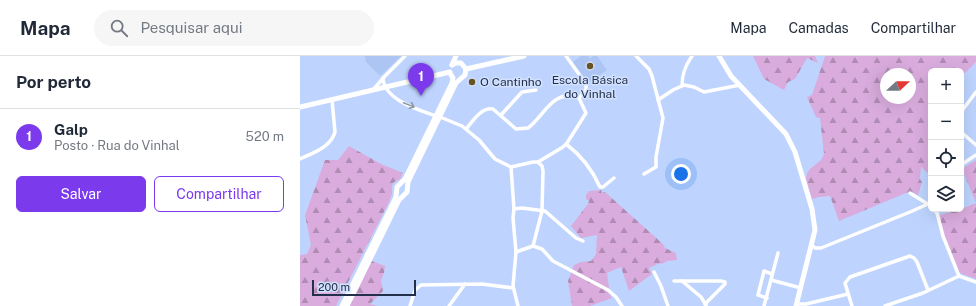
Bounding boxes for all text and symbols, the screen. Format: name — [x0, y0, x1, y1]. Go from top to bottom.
search box — [94, 10, 374, 46]
text: Mapa — [20, 17, 70, 39]
icon: search — [108, 17, 130, 39]
text: Pesquisar aqui — [140, 19, 242, 36]
text: Mapa — [730, 20, 766, 36]
text: Camadas — [788, 20, 849, 36]
text: Compartilhar — [871, 20, 956, 36]
marker: Escola Básica do Vinhal — [585, 61, 595, 71]
pin: 1 — [408, 63, 434, 96]
north arrow — [880, 68, 916, 104]
map controls — [928, 68, 964, 212]
button: + — [928, 68, 964, 104]
text: Por perto — [16, 72, 91, 92]
place label: Escola Básica do Vinhal — [552, 73, 628, 101]
place label: O Cantinho — [480, 75, 542, 89]
marker: O Cantinho — [467, 77, 477, 87]
one-way arrow — [402, 102, 414, 109]
button: − — [928, 104, 964, 140]
text: Galp — [54, 121, 88, 138]
text: 1 — [26, 129, 32, 144]
text: 520 m — [246, 129, 284, 144]
text: Posto · Rua do Vinhal — [54, 138, 180, 153]
button: locate — [928, 140, 964, 176]
your location — [671, 164, 691, 184]
button: Salvar — [16, 176, 146, 212]
button: Compartilhar — [154, 176, 284, 212]
button: layers — [928, 176, 964, 212]
scale bar — [312, 278, 416, 297]
text: 200 m — [318, 281, 350, 293]

